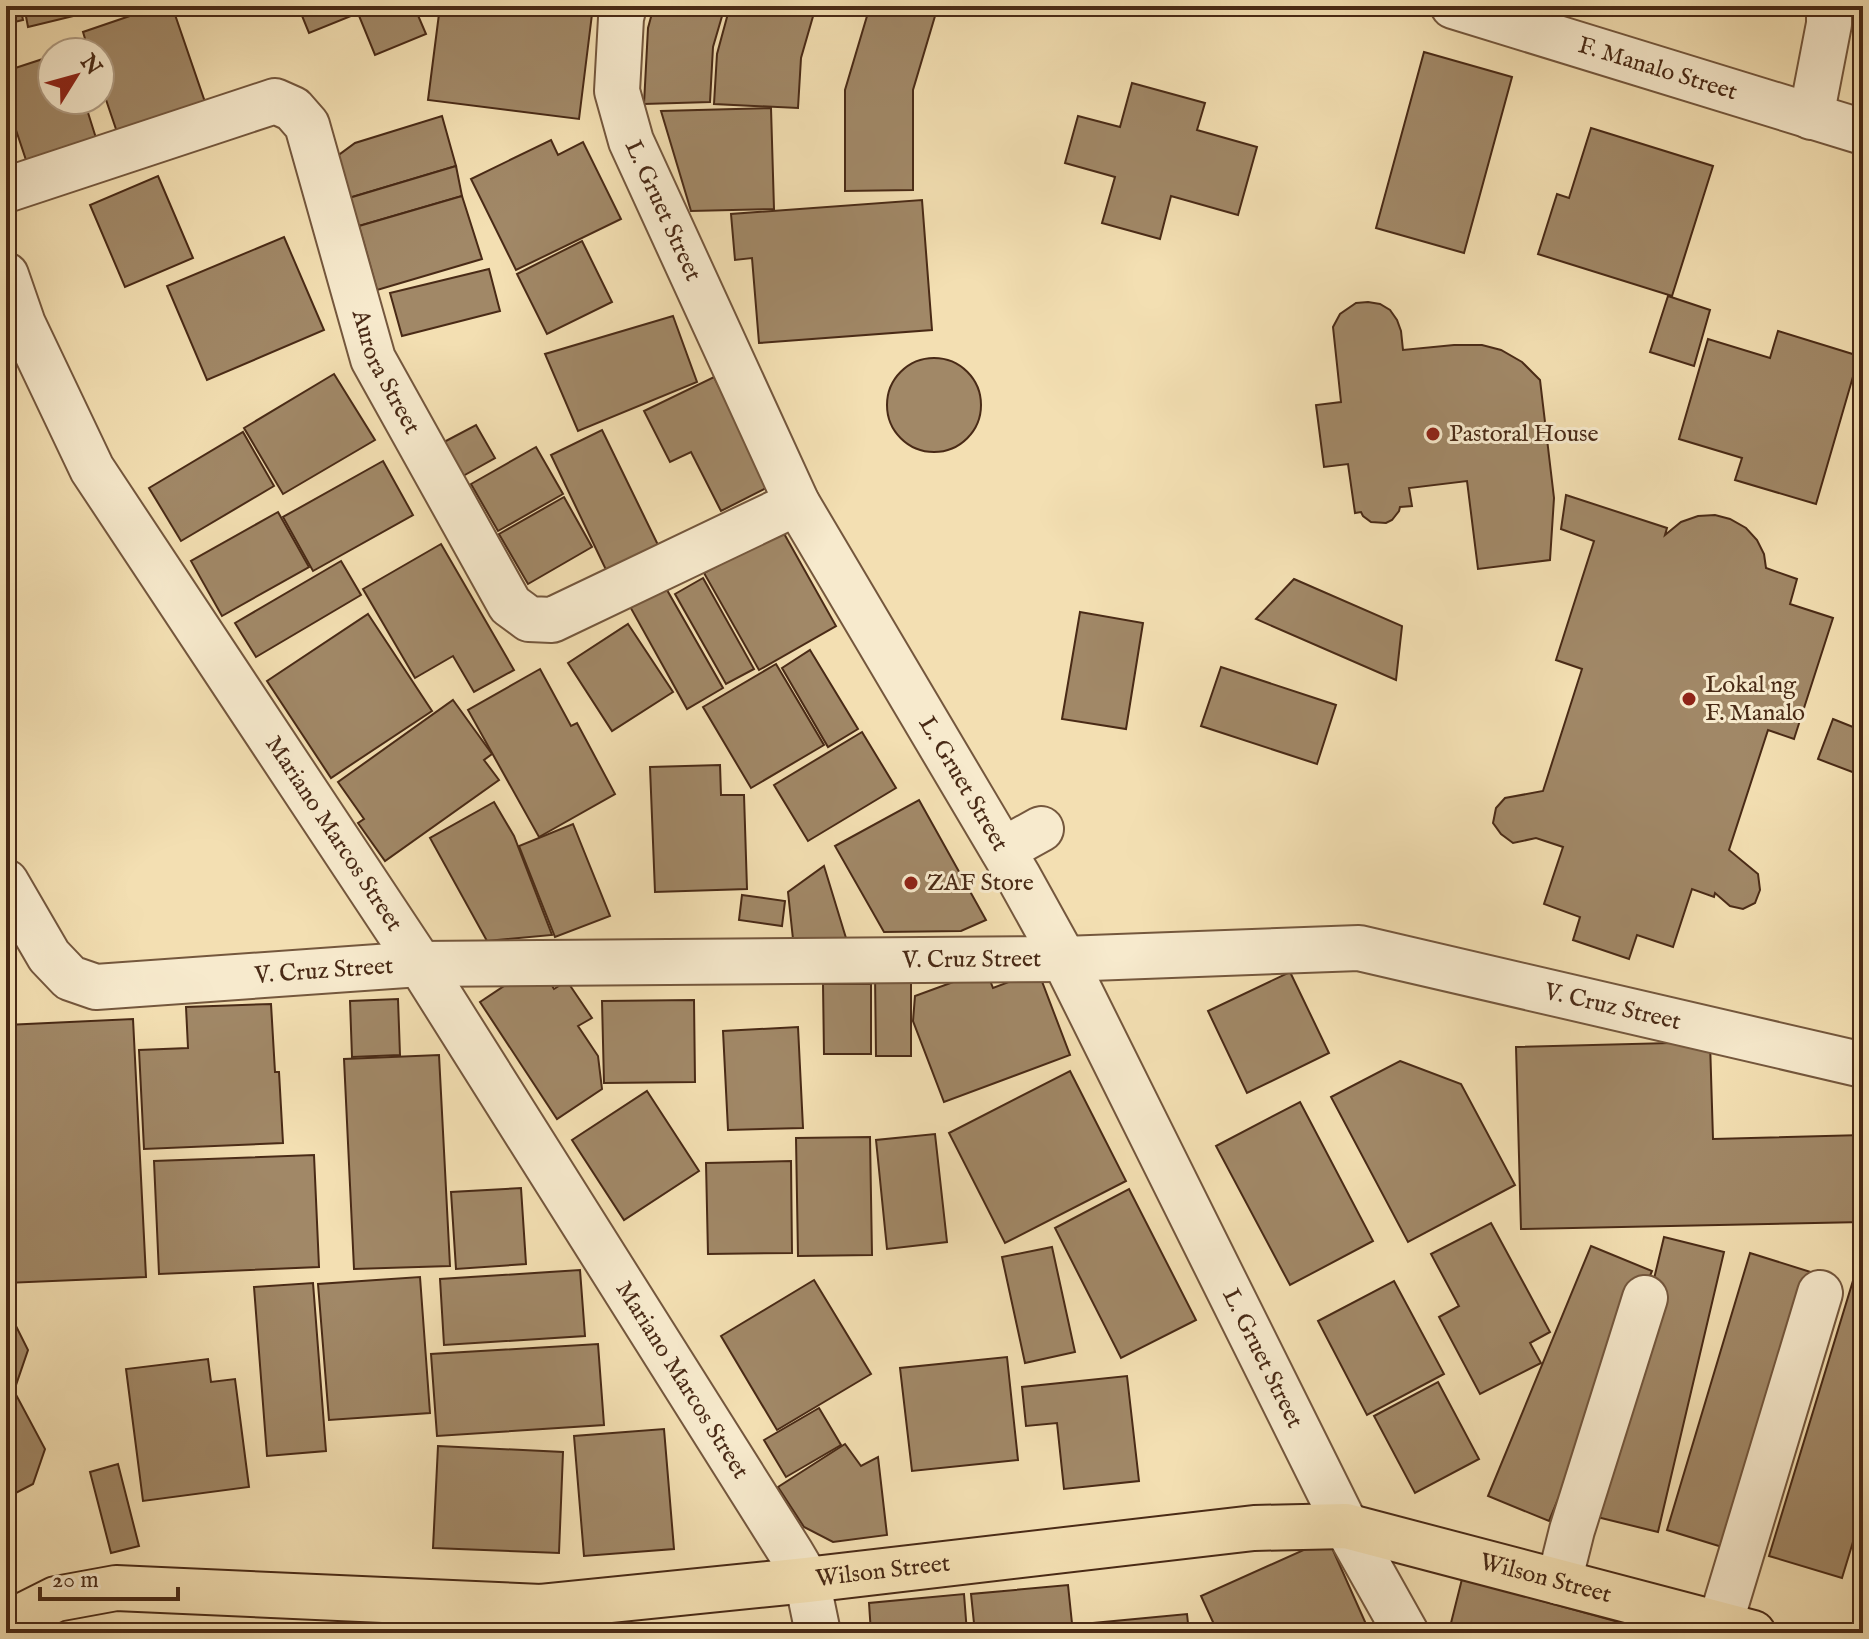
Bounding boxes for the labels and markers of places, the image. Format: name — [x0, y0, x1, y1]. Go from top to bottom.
place label: Pastoral House — [1449, 419, 1599, 450]
marker: Pastoral House — [1424, 425, 1442, 443]
place label: Lokal ng F. Manalo — [1705, 670, 1805, 729]
marker: Lokal ng F. Manalo — [1680, 690, 1698, 708]
place label: ZAF Store — [927, 868, 1034, 899]
marker: ZAF Store — [902, 874, 920, 892]

